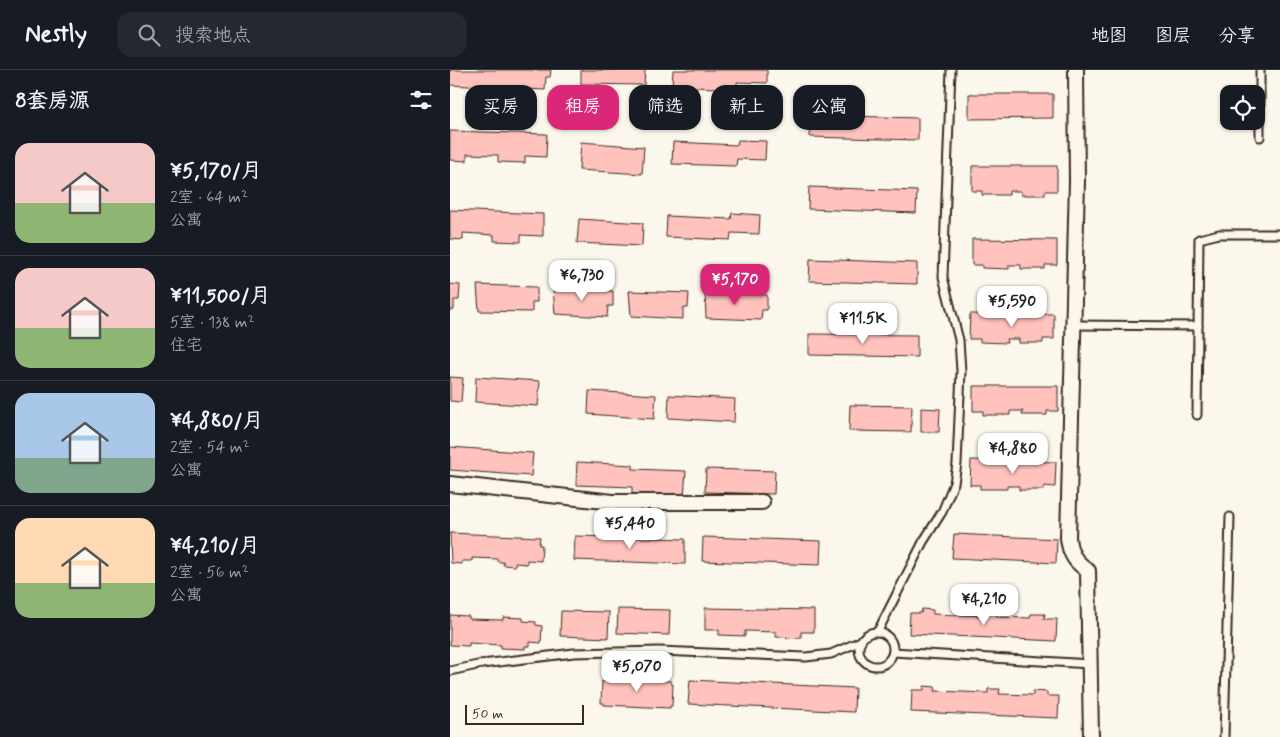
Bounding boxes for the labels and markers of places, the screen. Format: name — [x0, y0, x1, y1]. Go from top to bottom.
pin: ¥6,730 — [541, 260, 623, 302]
pin: ¥5,170 — [694, 264, 776, 306]
pin: ¥5,590 — [971, 286, 1053, 328]
pin: ¥11.5K — [822, 302, 904, 345]
pin: ¥4,880 — [972, 432, 1054, 475]
pin: ¥5,440 — [589, 508, 671, 550]
pin: ¥4,210 — [943, 584, 1025, 626]
pin: ¥5,070 — [596, 650, 678, 693]

